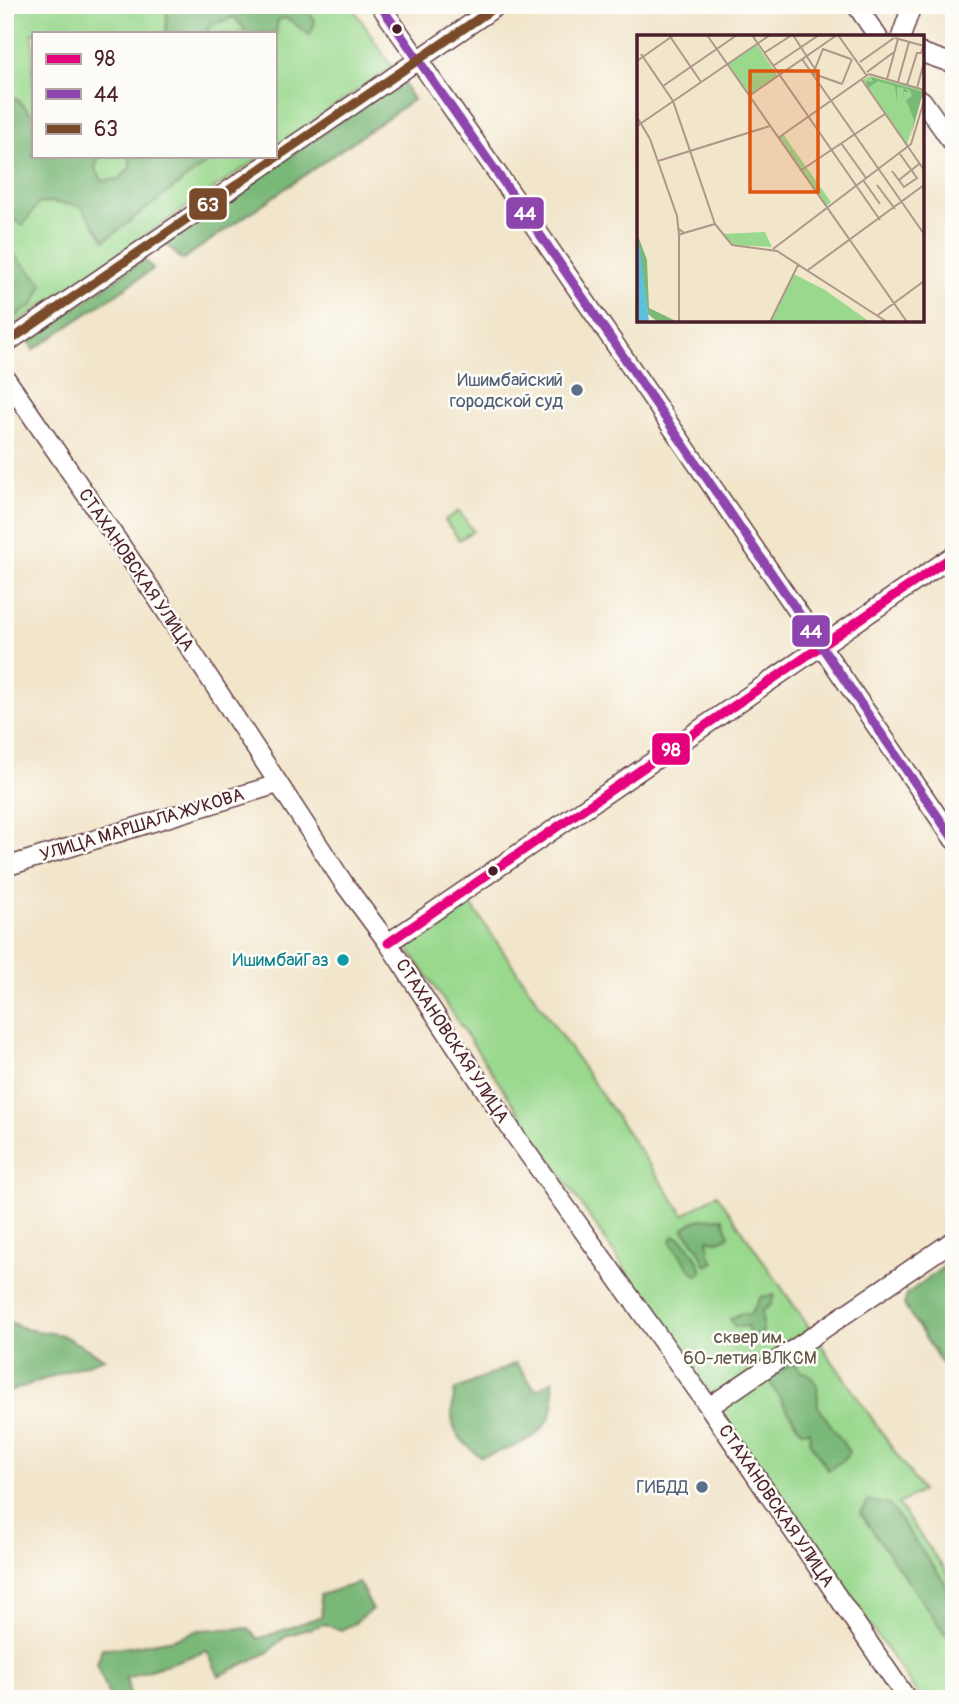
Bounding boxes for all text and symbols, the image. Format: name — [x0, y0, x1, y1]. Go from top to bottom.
unlabelled marker — [390, 22, 404, 36]
legend — [32, 32, 276, 158]
inset map — [637, 35, 924, 322]
text: 98 — [94, 46, 115, 73]
text: 44 — [94, 82, 118, 109]
text: 63 — [94, 116, 118, 143]
line badge: 63 — [188, 187, 228, 221]
text: 63 — [197, 193, 219, 217]
line badge: 44 — [505, 196, 545, 230]
text: 44 — [514, 202, 536, 226]
place label: Ишимбайский городской суд — [450, 369, 563, 413]
marker: Ишимбайский городской суд — [569, 382, 585, 398]
street label: СТАХАНОВСКАЯ УЛИЦА — [73, 484, 199, 656]
line badge: 44 — [791, 614, 831, 648]
text: 44 — [800, 620, 822, 644]
line badge: 98 — [651, 732, 691, 766]
text: 98 — [661, 738, 681, 762]
street label: УЛИЦА МАРШАЛА ЖУКОВА — [37, 783, 247, 867]
unlabelled marker — [486, 864, 500, 878]
place label: ИшимбайГаз — [233, 949, 329, 972]
marker: ИшимбайГаз — [335, 952, 351, 968]
street label: СТАХАНОВСКАЯ УЛИЦА — [390, 954, 514, 1128]
park label: сквер им. 60-летия ВЛКСМ — [683, 1326, 817, 1370]
street label: СТАХАНОВСКАЯ УЛИЦА — [713, 1420, 839, 1592]
place label: ГИБДД — [636, 1476, 688, 1499]
marker: ГИБДД — [694, 1479, 710, 1495]

